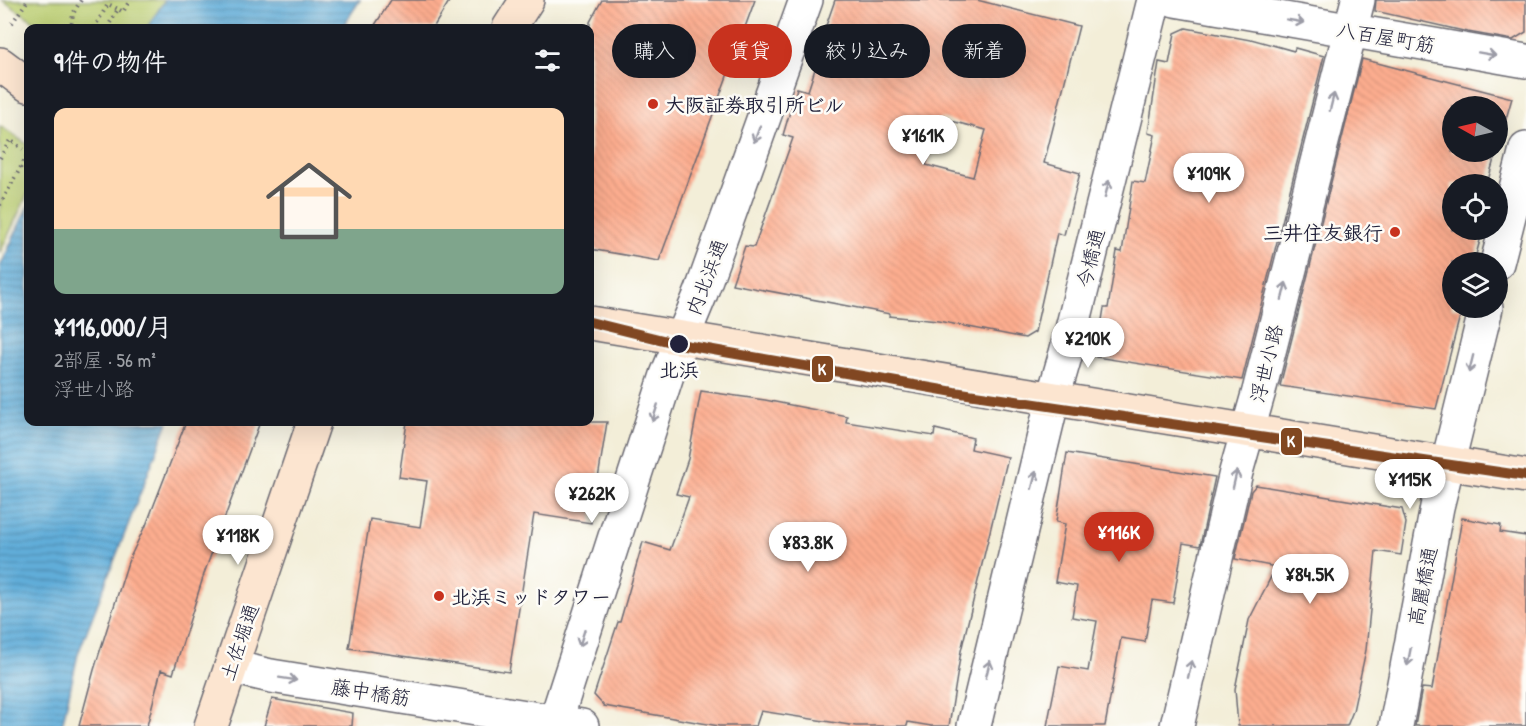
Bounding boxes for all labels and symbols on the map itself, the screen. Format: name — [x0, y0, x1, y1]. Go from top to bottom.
street label: 八百屋町筋 — [1334, 15, 1438, 59]
one-way arrow — [1284, 16, 1304, 27]
one-way arrow — [1476, 49, 1496, 60]
place label: 大阪証券取引所ビル — [665, 91, 845, 118]
one-way arrow — [1327, 92, 1339, 111]
north arrow — [1442, 96, 1508, 162]
marker: 大阪証券取引所ビル — [646, 97, 660, 111]
pin: ¥161K — [881, 115, 965, 166]
one-way arrow — [751, 124, 762, 143]
pin: ¥109K — [1167, 153, 1251, 204]
one-way arrow — [1102, 180, 1114, 199]
place label: 三井住友銀行 — [1263, 219, 1383, 246]
marker: 三井住友銀行 — [1388, 225, 1402, 239]
street label: 今橋通 — [1070, 226, 1110, 290]
street label: 内北浜通 — [679, 235, 733, 319]
one-way arrow — [1279, 281, 1291, 300]
pin: ¥210K — [1046, 318, 1130, 369]
street label: 浮世小路 — [1243, 321, 1289, 405]
marker: 北浜 — [668, 333, 690, 355]
one-way arrow — [1465, 354, 1477, 373]
line badge: K — [811, 355, 834, 383]
place label: 北浜 — [659, 356, 699, 383]
text: K — [818, 358, 827, 380]
one-way arrow — [649, 403, 660, 422]
line badge: K — [1280, 427, 1303, 456]
text: K — [1287, 430, 1296, 452]
pin: ¥115K — [1368, 459, 1452, 510]
one-way arrow — [1028, 470, 1040, 489]
one-way arrow — [1229, 470, 1241, 489]
pin: ¥262K — [550, 473, 634, 524]
pin: ¥116K — [1077, 512, 1161, 563]
pin: ¥118K — [196, 515, 280, 566]
pin: ¥83.8K — [759, 522, 857, 573]
street label: 高麗橋通 — [1401, 544, 1443, 628]
pin: ¥84.5K — [1261, 554, 1359, 605]
place label: 北浜ミッドタワー — [451, 583, 611, 610]
marker: 北浜ミッドタワー — [432, 589, 446, 603]
street label: 土佐堀通 — [213, 600, 265, 684]
one-way arrow — [576, 628, 587, 647]
one-way arrow — [1403, 647, 1414, 667]
one-way arrow — [982, 660, 994, 679]
one-way arrow — [1185, 660, 1197, 679]
street label: 藤中橋筋 — [329, 672, 413, 712]
one-way arrow — [278, 673, 298, 684]

